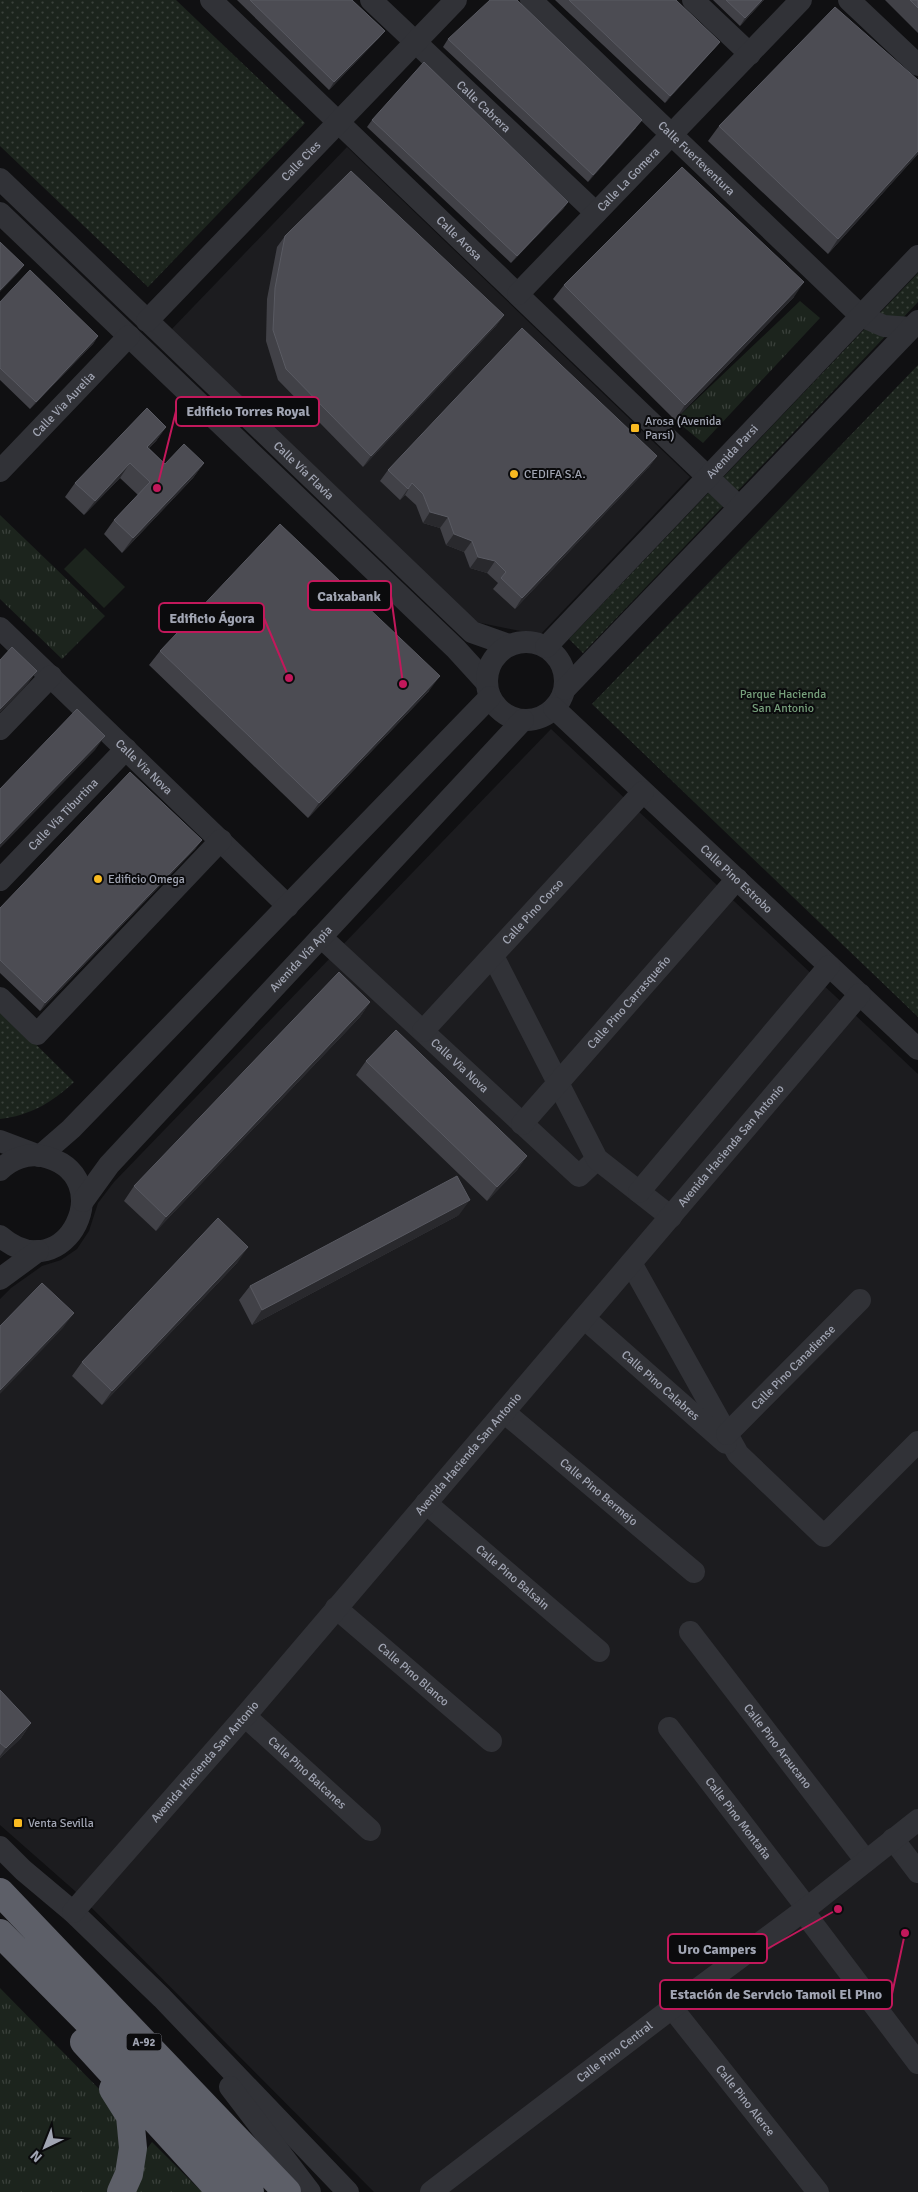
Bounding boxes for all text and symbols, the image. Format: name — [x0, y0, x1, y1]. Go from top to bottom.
street label: Calle Cabrera — [453, 78, 513, 136]
street label: Calle Fuerteventura — [654, 118, 738, 199]
street label: Calle Cies — [278, 138, 324, 185]
street label: Calle La Gomera — [594, 144, 663, 215]
street label: Calle Arosa — [433, 213, 485, 264]
street label: Calle Via Aurelia — [29, 369, 99, 441]
callout: Edificio Torres Royal — [176, 397, 319, 426]
text: Edificio Torres Royal — [186, 403, 310, 420]
place label: Arosa (Avenida Parsi) — [645, 414, 721, 443]
marker: Arosa (Avenida Parsi) — [629, 422, 641, 434]
street label: Avenida Parsi — [703, 422, 762, 482]
street label: Calle Vía Flavia — [270, 438, 337, 503]
place label: CEDIFA S.A. — [524, 467, 586, 482]
marker: CEDIFA S.A. — [508, 468, 520, 480]
callout: Caixabank — [308, 581, 391, 610]
text: Caixabank — [317, 588, 381, 605]
callout: Edificio Ágora — [159, 603, 264, 632]
text: Edificio Ágora — [169, 610, 255, 627]
park label: Parque Hacienda San Antonio — [740, 687, 826, 716]
street label: Calle Via Nova — [112, 736, 175, 798]
street label: Calle Via Tiburtina — [25, 775, 102, 854]
street label: Calle Pino Estrobo — [697, 842, 775, 917]
place label: Edificio Omega — [108, 872, 185, 887]
marker: Edificio Omega — [92, 873, 104, 885]
street label: Calle Pino Corso — [499, 876, 567, 948]
street label: Avenida Vía Apia — [267, 923, 336, 996]
street label: Calle Pino Carrasqueño — [584, 953, 674, 1052]
street label: Calle Via Nova — [427, 1035, 491, 1096]
street label: Avenida Hacienda San Antonio — [675, 1082, 788, 1210]
street label: Calle Pino Canadiense — [748, 1322, 839, 1413]
street label: Calle Pino Calabres — [618, 1347, 702, 1424]
street label: Avenida Hacienda San Antonio — [412, 1390, 525, 1519]
street label: Calle Pino Bermejo — [557, 1455, 641, 1529]
street label: Calle Pino Balsain — [472, 1542, 552, 1613]
street label: Calle Pino Blanco — [374, 1640, 452, 1710]
street label: Avenida Hacienda San Antonio — [148, 1698, 262, 1826]
street label: Calle Pino Araucano — [740, 1701, 815, 1792]
street label: Calle Pino Balcanes — [265, 1734, 349, 1812]
street label: Calle Pino Montaña — [702, 1775, 774, 1863]
place label: Venta Sevilla — [28, 1816, 94, 1831]
marker: Venta Sevilla — [12, 1817, 24, 1829]
callout: Uro Campers — [668, 1934, 767, 1963]
text: Uro Campers — [678, 1941, 756, 1958]
callout: Estación de Servicio Tamoil El Pino — [660, 1980, 892, 2009]
text: Estación de Servicio Tamoil El Pino — [670, 1986, 882, 2003]
street label: Calle Pino Central — [574, 2018, 656, 2086]
road number: A-92 — [126, 2034, 162, 2050]
street label: Calle Pino Alerce — [712, 2062, 778, 2139]
north arrow — [20, 2122, 70, 2172]
text: N — [27, 2147, 46, 2166]

